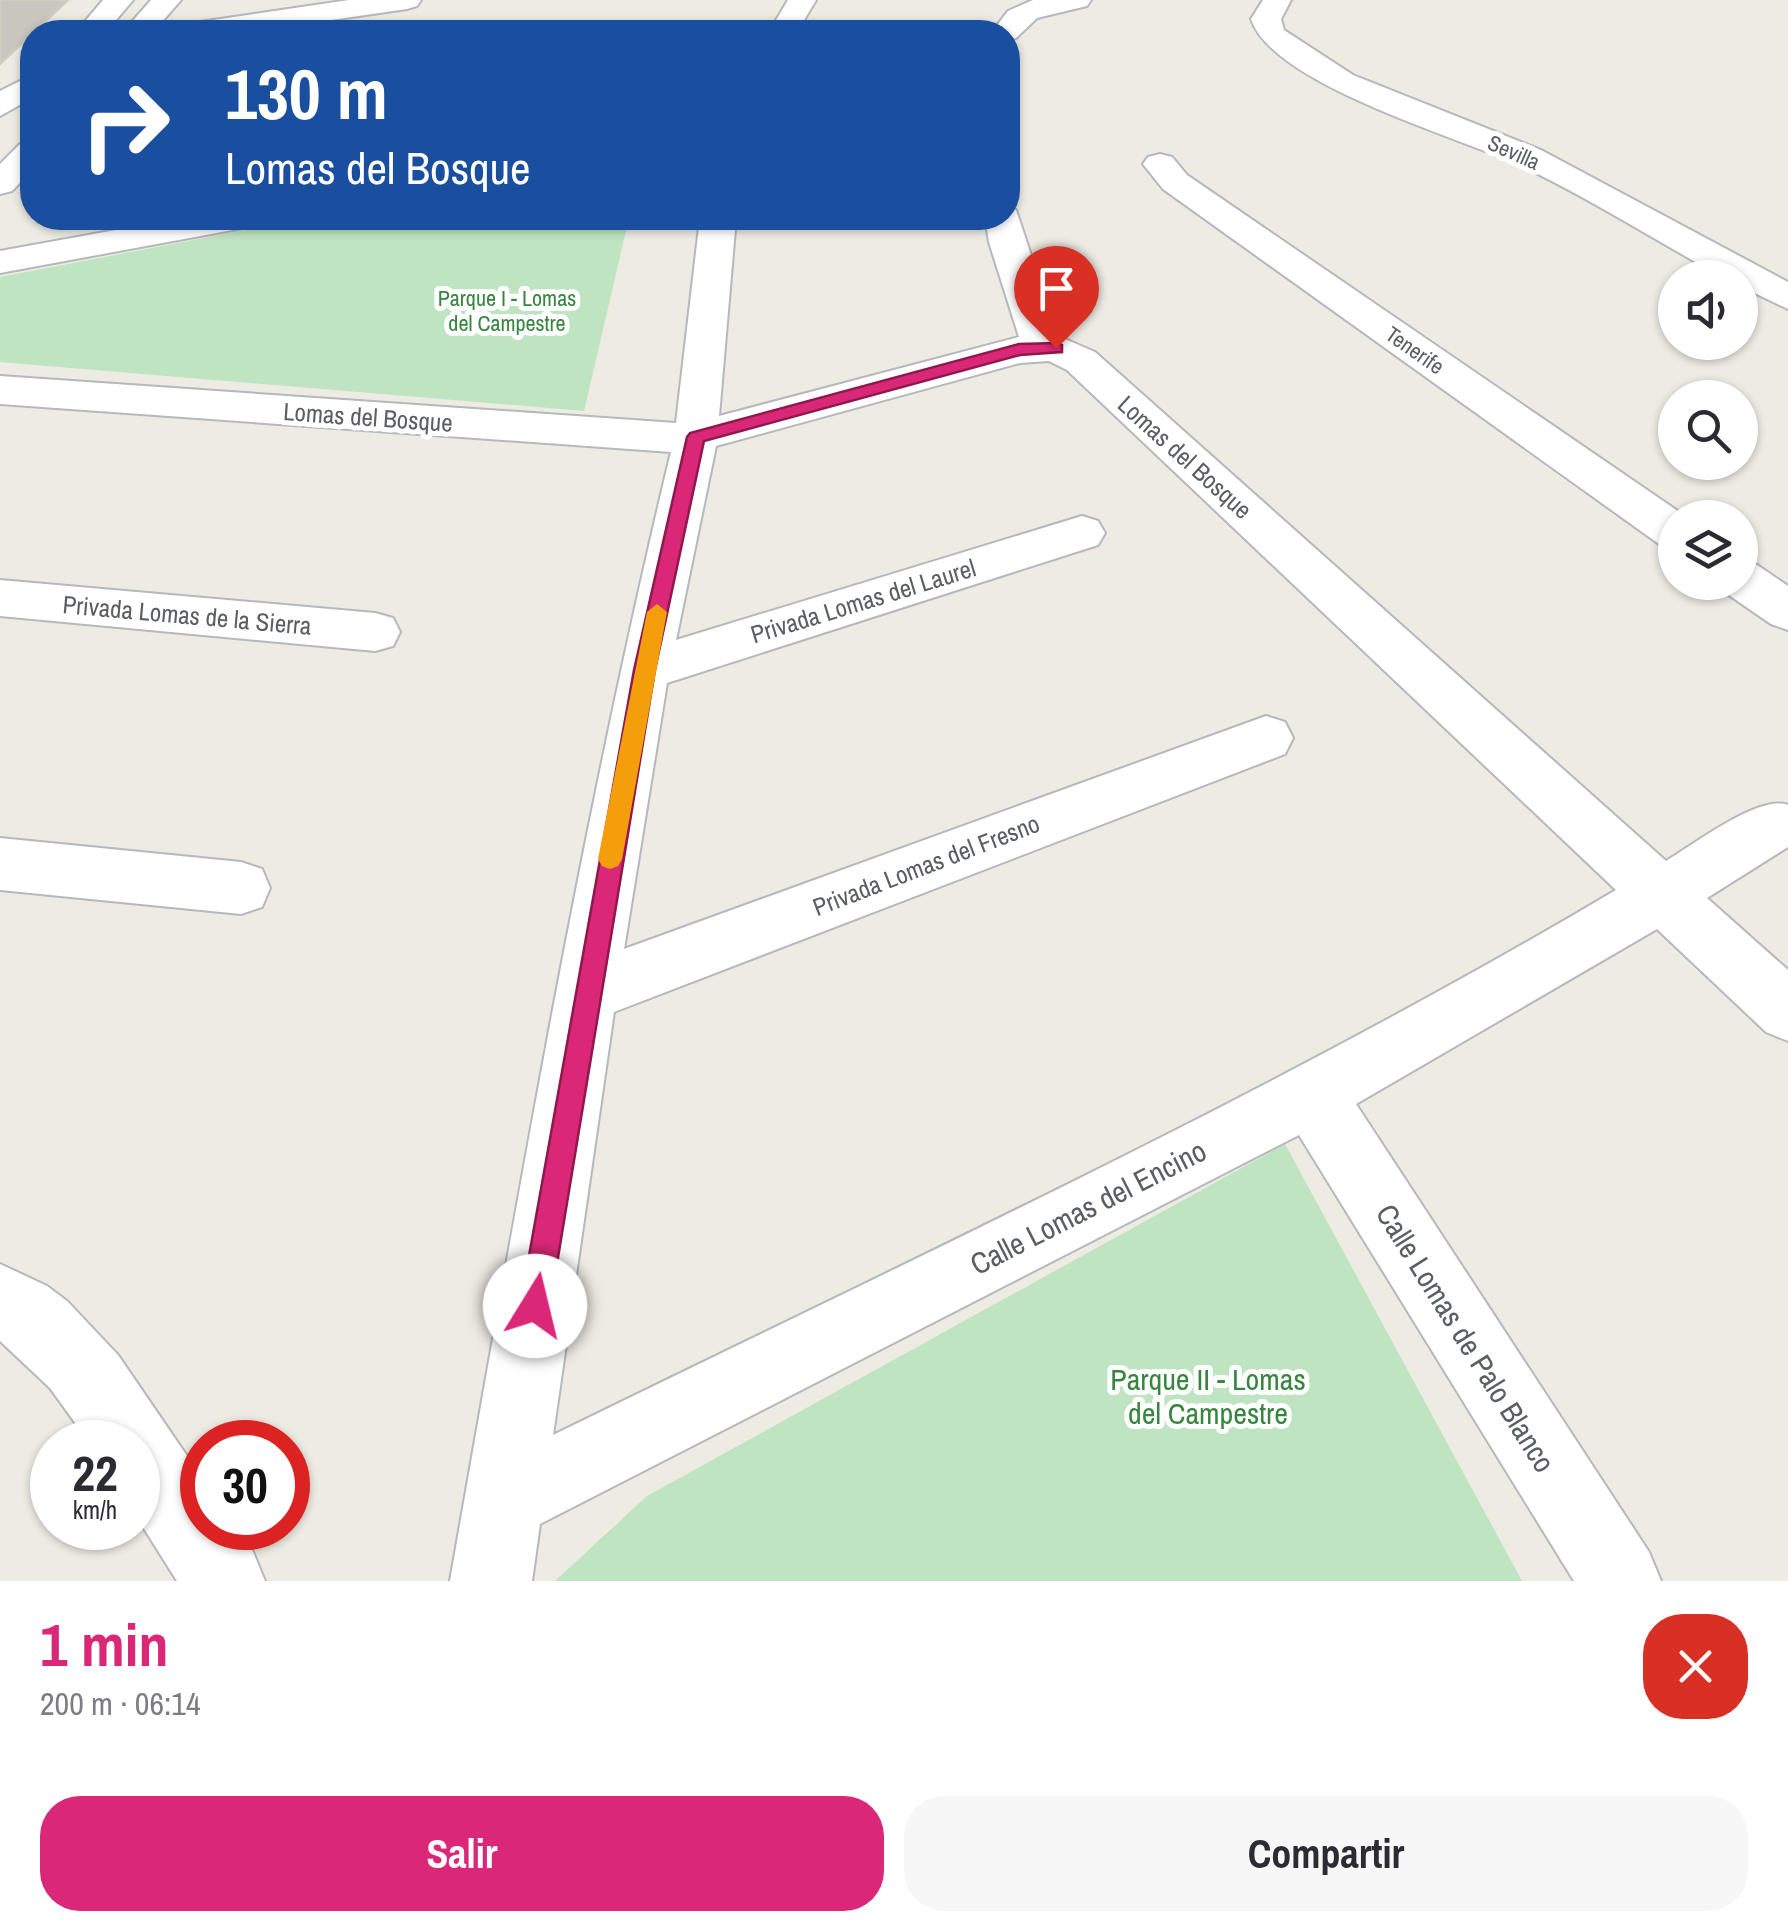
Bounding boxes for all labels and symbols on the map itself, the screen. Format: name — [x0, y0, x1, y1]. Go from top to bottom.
street label: Sevilla — [1483, 127, 1545, 177]
pin — [1014, 246, 1099, 349]
park label: Parque I - Lomas del Campestre — [438, 283, 576, 338]
street label: Tenerife — [1380, 319, 1450, 381]
street label: Lomas del Bosque — [1111, 388, 1259, 526]
street label: Lomas del Bosque — [282, 394, 454, 440]
street label: Privada Lomas del Laurel — [746, 551, 980, 651]
street label: Privada Lomas de la Sierra — [61, 587, 313, 643]
street label: Privada Lomas del Fresno — [808, 806, 1044, 924]
street label: Calle Lomas del Encino — [963, 1130, 1213, 1284]
street label: Calle Lomas de Palo Blanco — [1367, 1196, 1565, 1480]
position arrow — [483, 1254, 587, 1358]
park label: Parque II - Lomas del Campestre — [1110, 1359, 1306, 1433]
speed limit sign: 30 — [180, 1420, 310, 1550]

